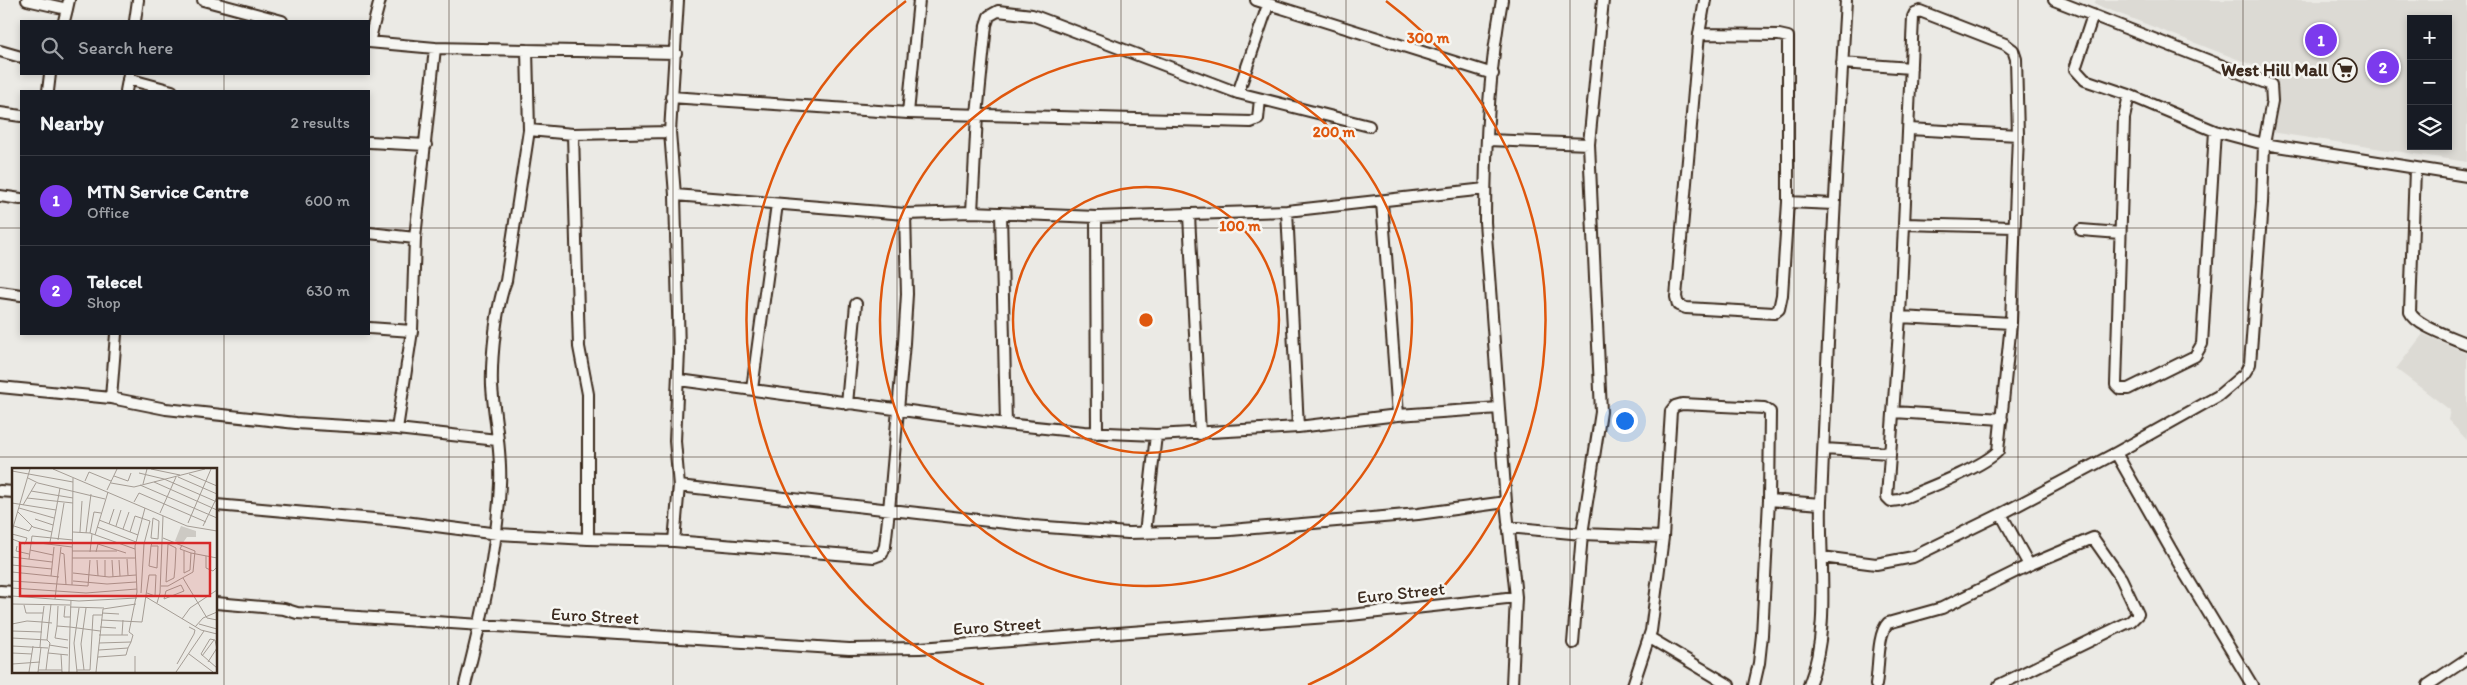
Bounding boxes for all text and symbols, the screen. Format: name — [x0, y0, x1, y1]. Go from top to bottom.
map controls — [2407, 15, 2452, 150]
button: + — [2407, 15, 2452, 60]
search box — [20, 20, 370, 75]
pin: 1 — [2305, 21, 2337, 59]
text: 300 m — [1407, 29, 1450, 47]
icon: search — [38, 34, 66, 62]
text: Search here — [78, 36, 173, 59]
pin: 2 — [2367, 48, 2399, 86]
supermarket icon: West Hill Mall — [2332, 57, 2358, 83]
place label: West Hill Mall — [2221, 59, 2329, 81]
button: − — [2407, 60, 2452, 105]
button: layers — [2407, 105, 2452, 150]
text: Nearby — [40, 110, 104, 135]
text: 2 results — [290, 113, 350, 132]
text: 200 m — [1313, 123, 1356, 141]
text: MTN Service Centre — [87, 180, 249, 203]
text: 1 — [52, 191, 60, 210]
text: 600 m — [305, 191, 350, 210]
text: Office — [87, 203, 129, 222]
text: 100 m — [1219, 217, 1261, 235]
text: Telecel — [87, 270, 142, 293]
text: 2 — [52, 281, 60, 300]
text: 630 m — [306, 281, 350, 300]
text: Shop — [87, 293, 121, 312]
centre of rings — [1137, 311, 1155, 329]
your location — [1612, 408, 1638, 434]
inset map — [12, 468, 218, 672]
street label: Euro Street — [1356, 577, 1446, 609]
street label: Euro Street — [550, 603, 640, 629]
street label: Euro Street — [952, 612, 1042, 640]

